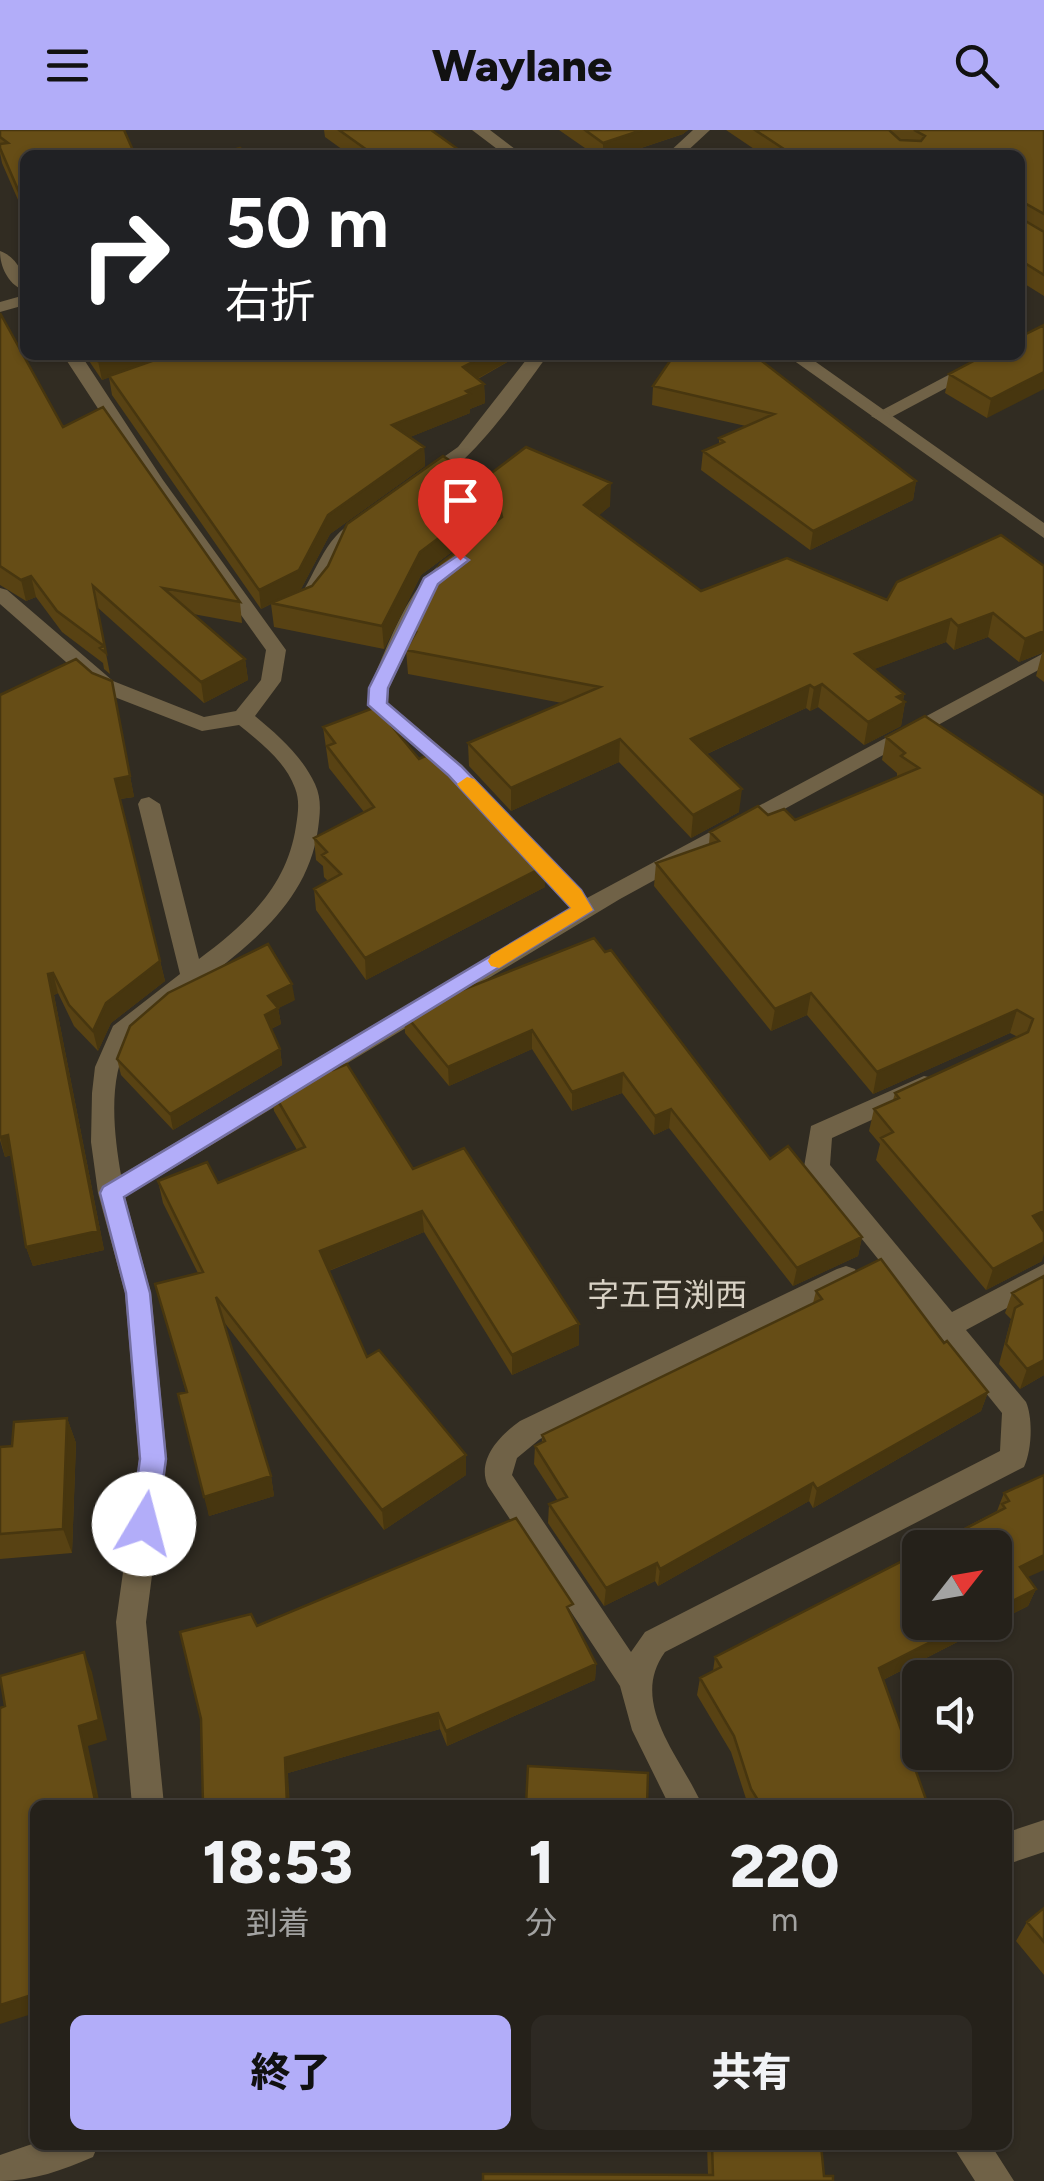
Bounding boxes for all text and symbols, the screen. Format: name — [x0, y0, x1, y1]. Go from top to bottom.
icon: menu — [40, 38, 95, 93]
text: Waylane — [432, 38, 612, 92]
icon: search — [949, 38, 1004, 93]
text: 50 m — [225, 180, 389, 265]
icon: right — [60, 190, 190, 320]
text: 右折 — [225, 274, 315, 328]
pin — [418, 458, 503, 561]
icon: arrive — [433, 473, 488, 528]
district label: 字五百渕西 — [587, 1276, 747, 1314]
position arrow — [92, 1472, 196, 1576]
north arrow — [902, 1530, 1012, 1640]
map controls — [902, 1530, 1012, 1770]
button: sound — [902, 1660, 1012, 1770]
text: 18:53 — [202, 1826, 353, 1898]
text: 1 — [529, 1826, 554, 1898]
text: 220 — [730, 1830, 839, 1902]
text: m — [771, 1901, 798, 1939]
text: 到着 — [246, 1904, 310, 1942]
text: 分 — [525, 1904, 557, 1942]
button: 終了 — [70, 2015, 511, 2130]
button: 共有 — [531, 2015, 972, 2130]

